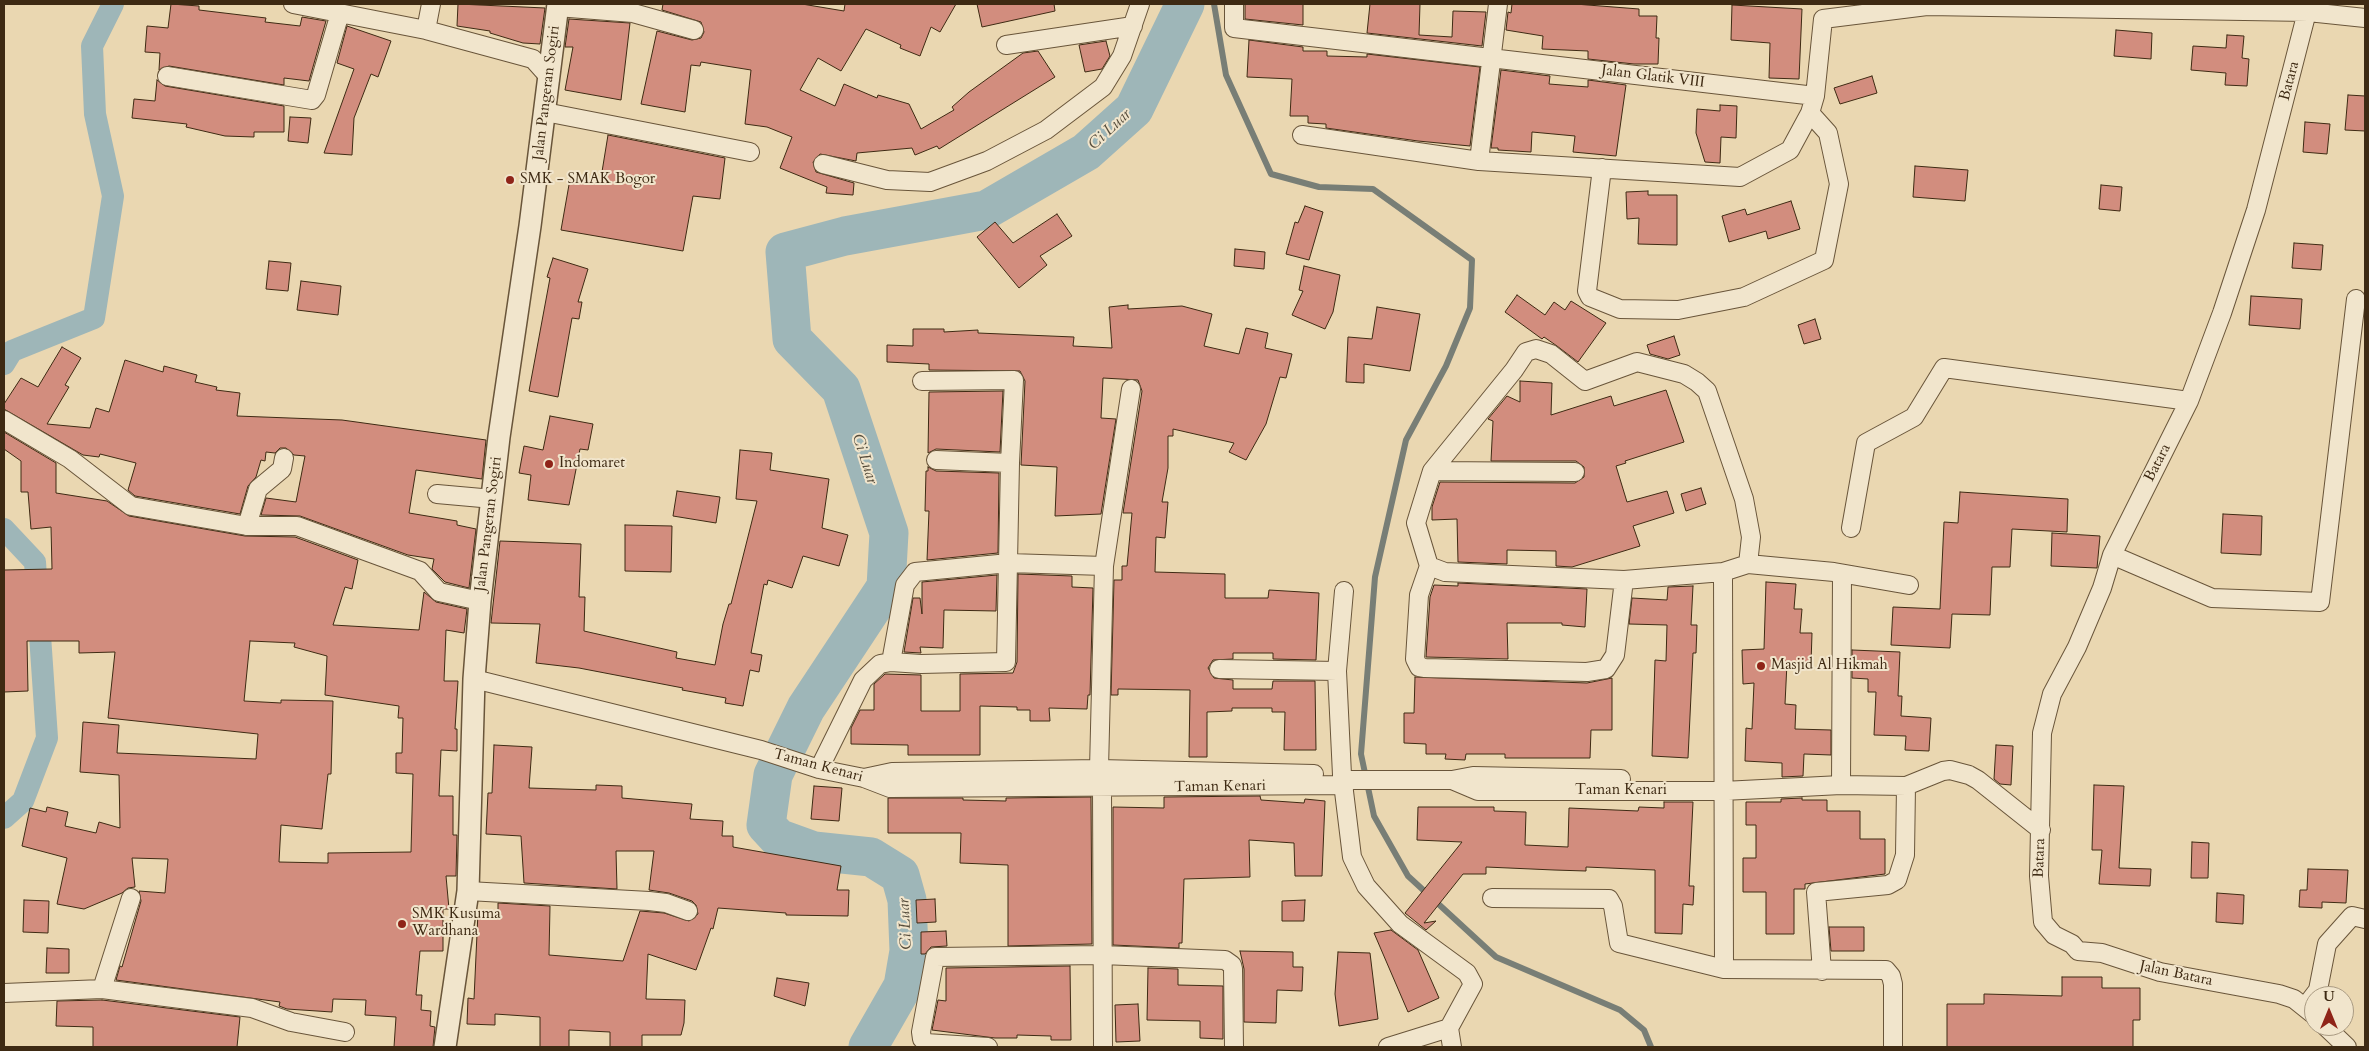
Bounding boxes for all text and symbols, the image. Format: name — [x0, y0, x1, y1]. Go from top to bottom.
street label: Jalan Pangeran Sogiri — [530, 24, 564, 162]
street label: Batara — [2276, 59, 2304, 103]
street label: Jalan Glatik VIII — [1600, 62, 1706, 92]
water label: Ci Luar — [1085, 105, 1135, 155]
place label: SMK - SMAK Bogor — [520, 171, 655, 189]
marker: SMK - SMAK Bogor — [504, 174, 516, 186]
water label: Ci Luar — [847, 432, 881, 486]
street label: Batara — [2141, 441, 2175, 485]
street label: Jalan Pangeran Sogiri — [472, 455, 506, 593]
place label: Indomaret — [559, 455, 625, 473]
marker: Indomaret — [543, 458, 555, 470]
place label: Masjid Al Hikmah — [1771, 657, 1888, 675]
marker: Masjid Al Hikmah — [1755, 660, 1767, 672]
street label: Taman Kenari — [771, 745, 865, 787]
street label: Taman Kenari — [1174, 777, 1266, 797]
street label: Taman Kenari — [1575, 782, 1667, 800]
street label: Batara — [2030, 838, 2050, 878]
water label: Ci Luar — [895, 898, 917, 950]
place label: SMK Kusuma Wardhana — [412, 906, 501, 941]
marker: SMK Kusuma Wardhana — [396, 918, 408, 930]
street label: Jalan Batara — [2138, 957, 2214, 991]
north arrow — [2304, 986, 2354, 1036]
text: U — [2323, 987, 2335, 1006]

